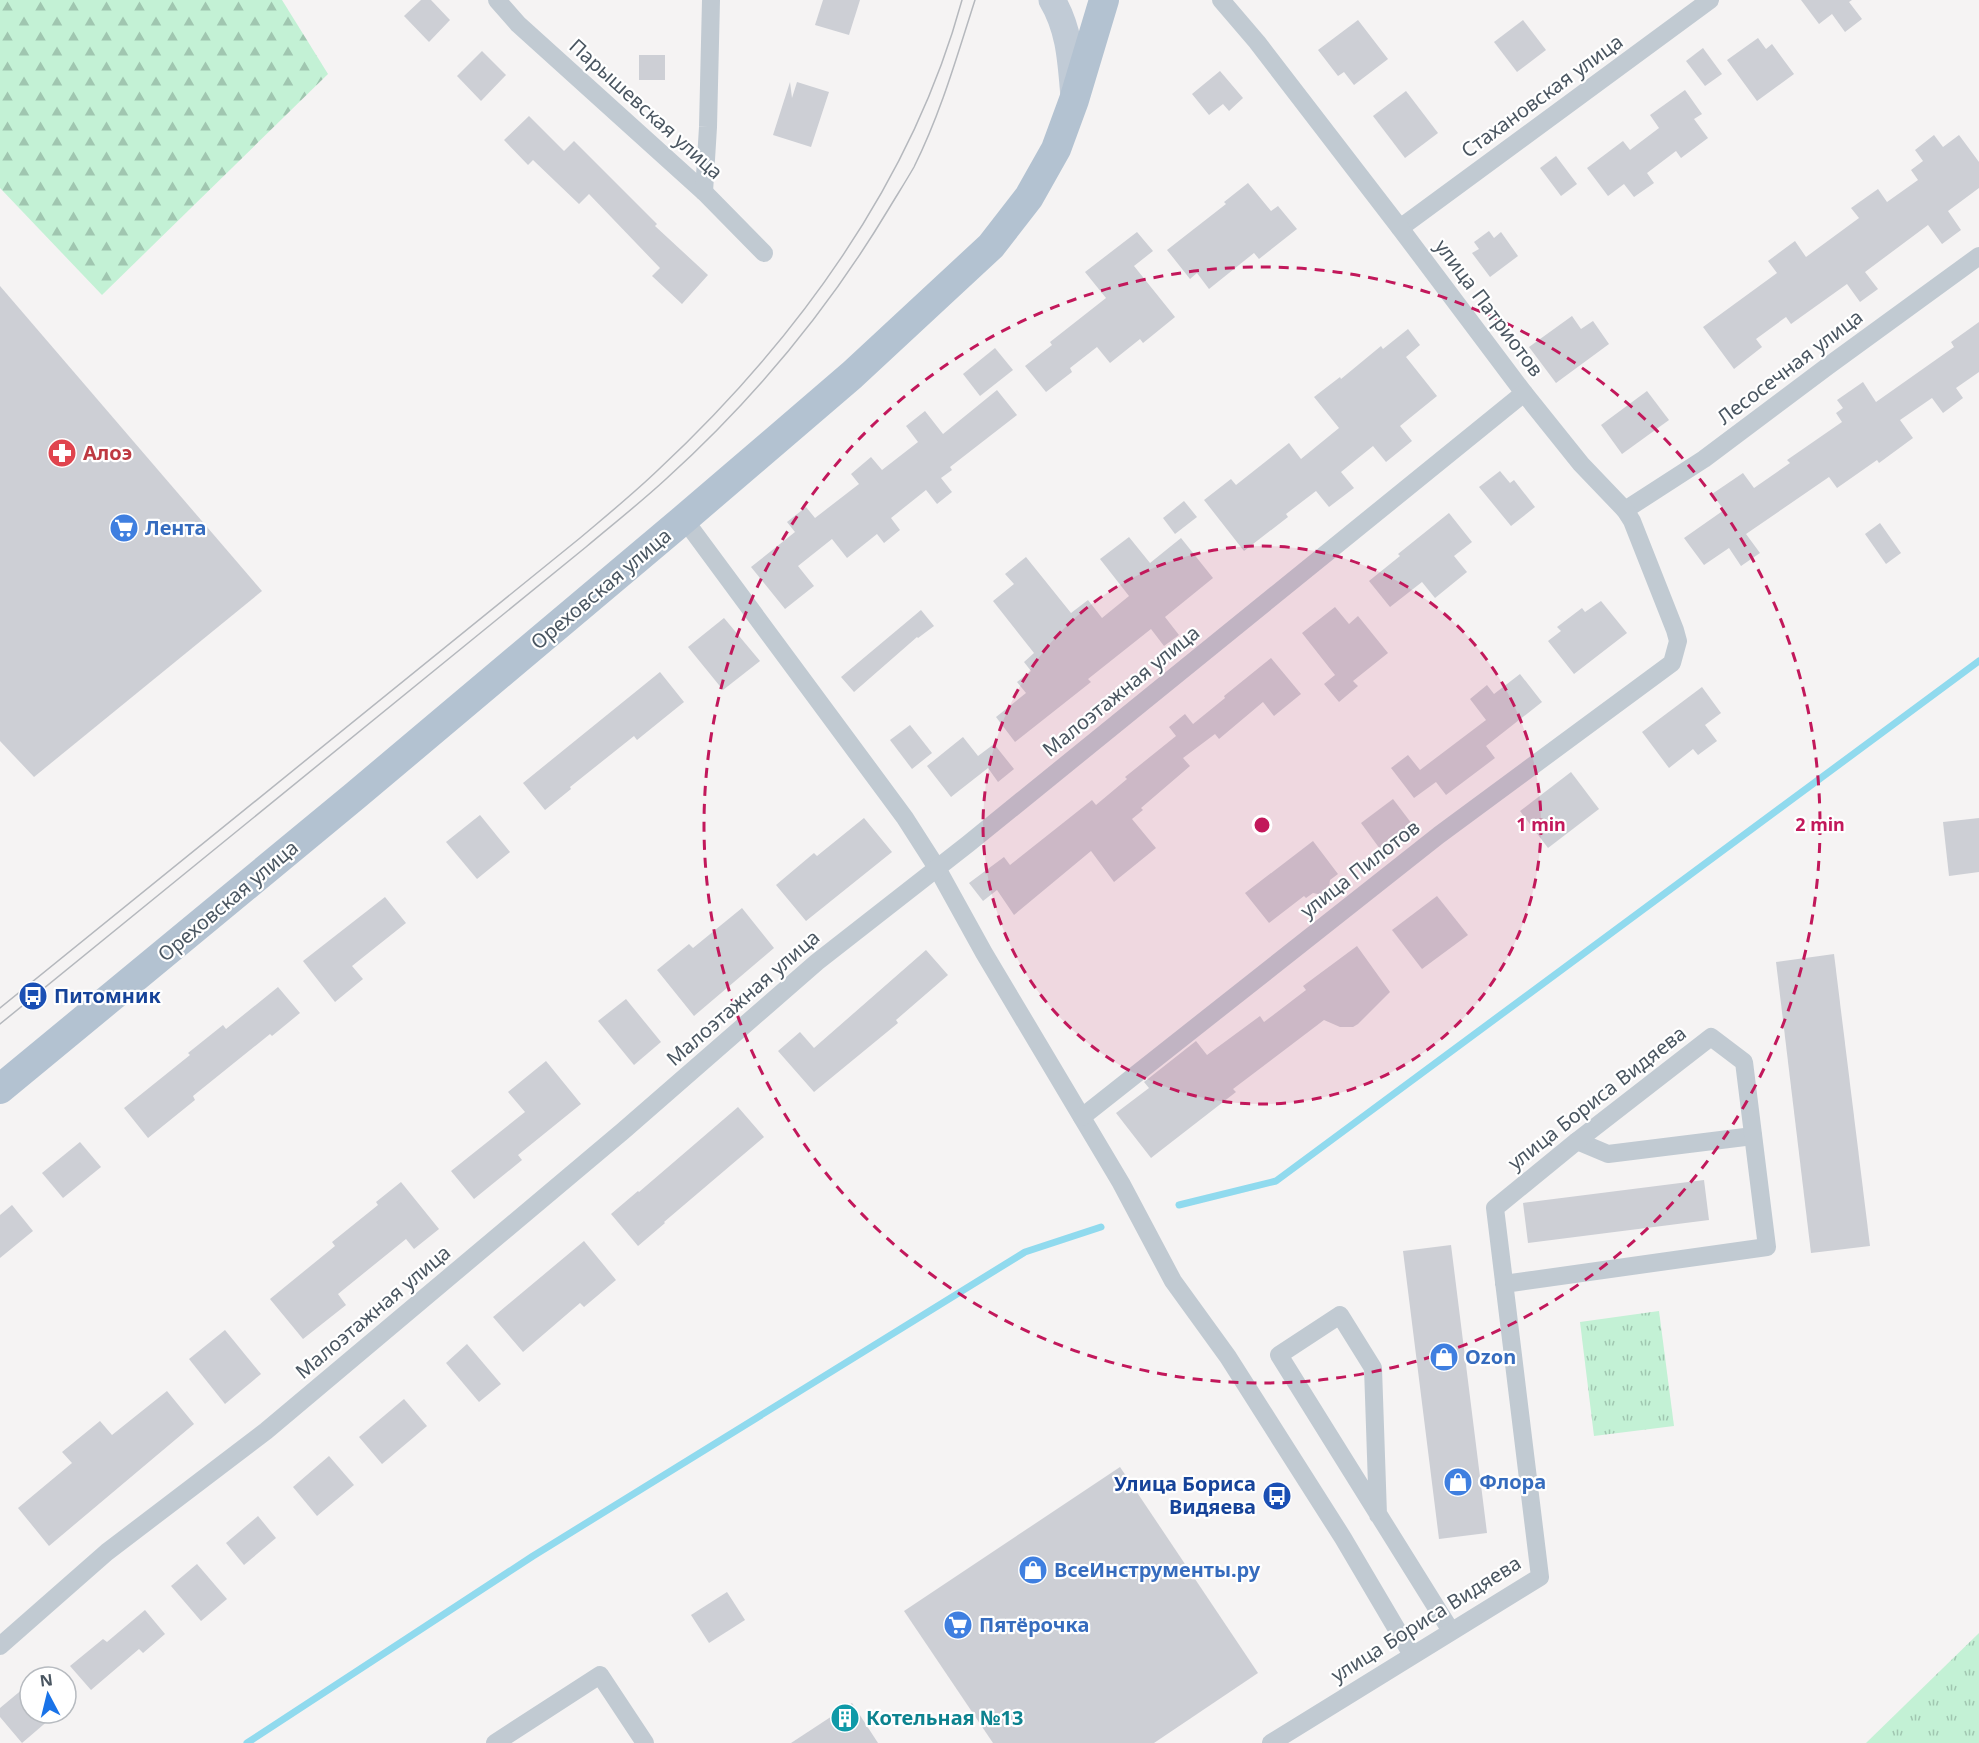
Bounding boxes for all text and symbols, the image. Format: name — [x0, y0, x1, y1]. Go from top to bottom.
street label: Стахановская улица — [1455, 28, 1628, 163]
street label: Парышевская улица — [564, 32, 729, 185]
street label: улица Патриотов — [1429, 234, 1550, 382]
street label: Лесосечная улица — [1711, 303, 1868, 430]
pharmacy icon: Алоэ — [46, 437, 78, 469]
place label: Алоэ — [83, 439, 132, 466]
supermarket icon: Лента — [108, 512, 140, 544]
place label: Лента — [145, 514, 206, 541]
street label: Ореховская улица — [525, 522, 677, 655]
street label: Малоэтажная улица — [1037, 619, 1205, 762]
text: 1 min — [1516, 812, 1566, 836]
text: 2 min — [1795, 812, 1845, 836]
street label: улица Пилотов — [1294, 813, 1425, 924]
centre of rings — [1252, 815, 1272, 835]
street label: Ореховская улица — [152, 834, 304, 967]
street label: Малоэтажная улица — [660, 924, 825, 1072]
bus stop icon: Питомник — [17, 980, 49, 1012]
place label: Питомник — [54, 982, 161, 1009]
street label: улица Бориса Видяева — [1502, 1019, 1691, 1176]
street label: Малоэтажная улица — [289, 1239, 456, 1385]
shop icon: Ozon — [1428, 1341, 1460, 1373]
place label: Ozon — [1465, 1343, 1516, 1370]
shop icon: Флора — [1442, 1466, 1474, 1498]
place label: Флора — [1479, 1468, 1546, 1495]
place label: Улица Бориса Видяева — [1114, 1470, 1256, 1520]
bus stop icon: Улица Бориса Видяева — [1261, 1480, 1293, 1512]
street label: улица Бориса Видяева — [1326, 1549, 1526, 1688]
shop icon: ВсеИнструменты.ру — [1017, 1554, 1049, 1586]
place label: ВсеИнструменты.ру — [1054, 1556, 1261, 1583]
supermarket icon: Пятёрочка — [942, 1609, 974, 1641]
place label: Пятёрочка — [979, 1611, 1089, 1638]
north arrow — [18, 1665, 78, 1725]
text: N — [38, 1668, 54, 1692]
building icon: Котельная №13 — [829, 1702, 861, 1734]
place label: Котельная №13 — [866, 1704, 1023, 1731]

